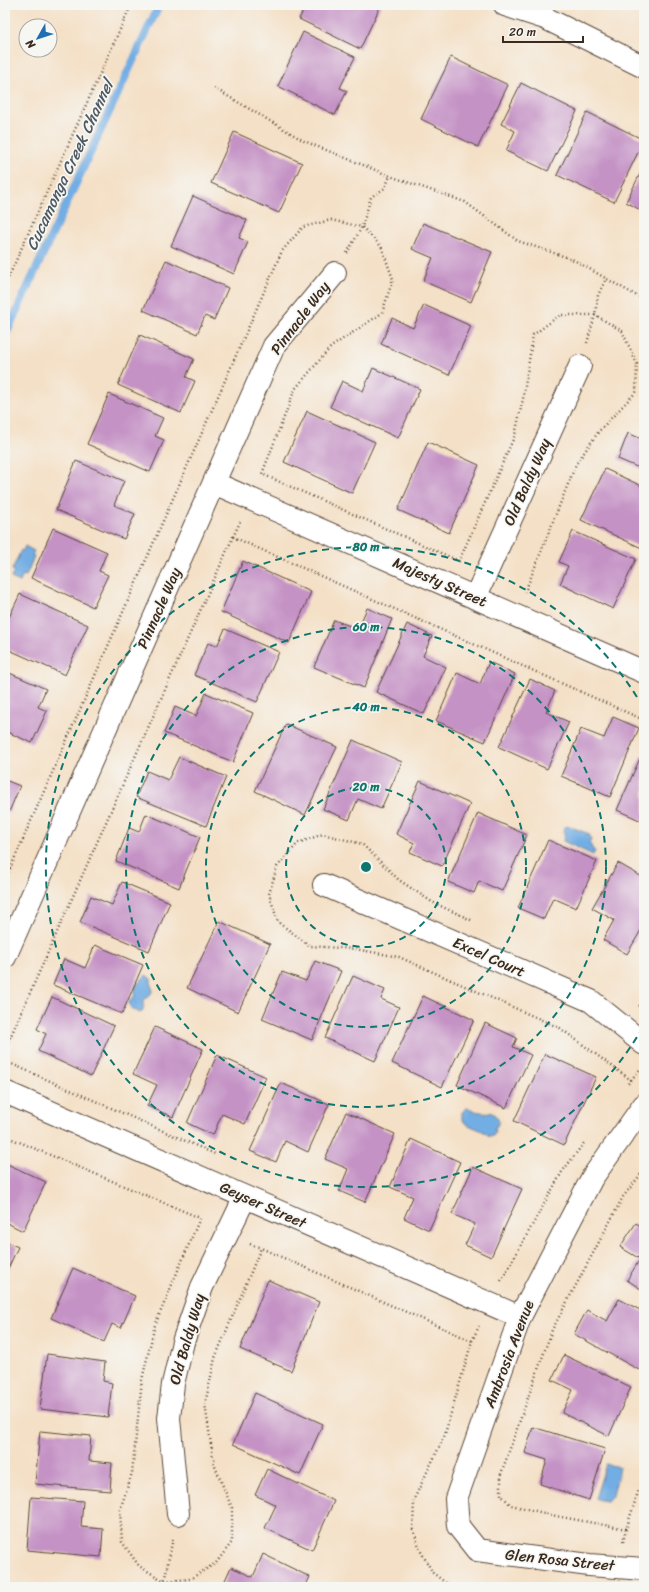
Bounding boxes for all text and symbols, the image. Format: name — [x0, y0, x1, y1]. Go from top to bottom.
north arrow — [18, 18, 58, 58]
scale bar — [503, 18, 583, 44]
text: 20 m — [509, 21, 536, 43]
text: N — [21, 35, 41, 54]
water label: Cucamonga Creek Channel — [17, 72, 123, 255]
street label: Pinnacle Way — [264, 275, 337, 360]
street label: Old Baldy Way — [496, 434, 558, 530]
text: 80 m — [351, 536, 380, 558]
street label: Majesty Street — [389, 550, 492, 615]
street label: Pinnacle Way — [129, 563, 189, 653]
text: 60 m — [352, 616, 380, 638]
text: 40 m — [351, 696, 380, 718]
text: 20 m — [352, 776, 380, 798]
centre of rings — [359, 860, 373, 874]
street label: Excel Court — [448, 929, 530, 985]
street label: Geyser Street — [215, 1174, 311, 1236]
street label: Old Baldy Way — [162, 1290, 212, 1388]
street label: Ambrosia Avenue — [476, 1296, 541, 1413]
street label: Glen Rosa Street — [504, 1541, 617, 1579]

